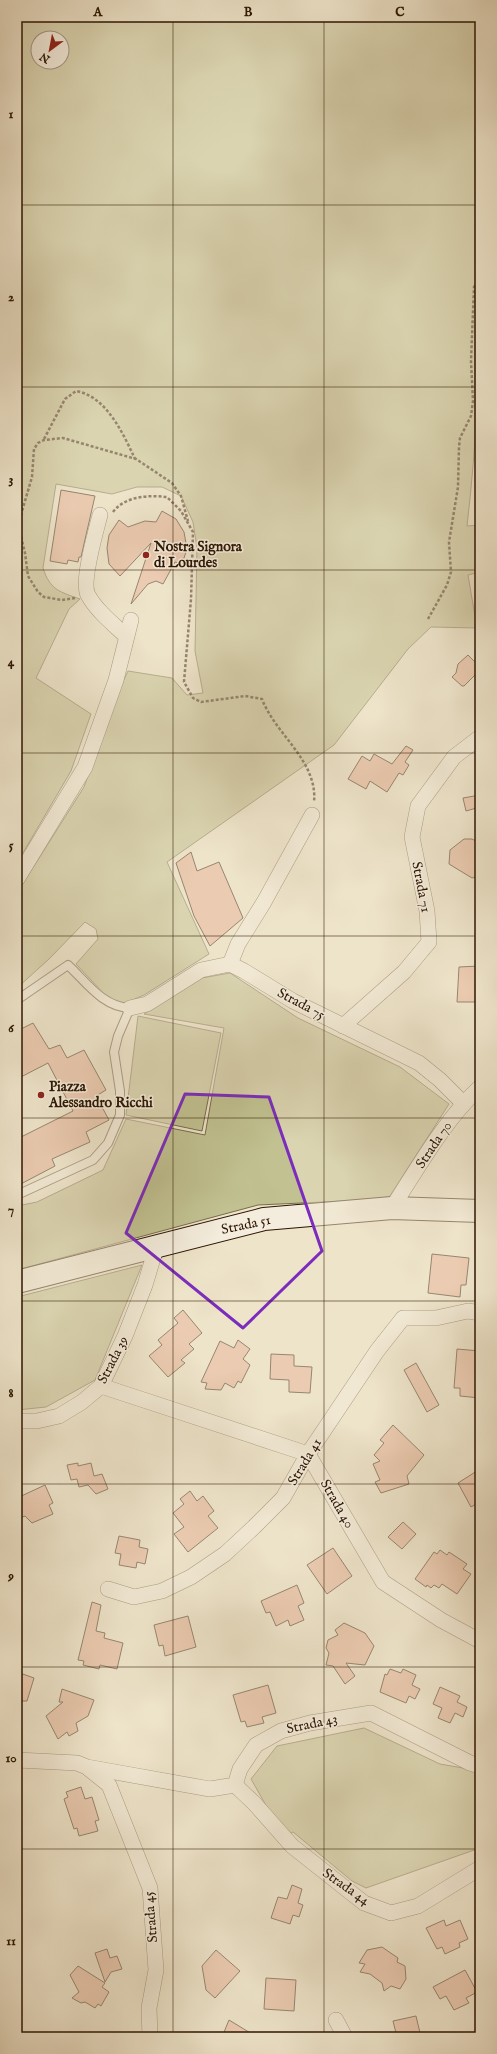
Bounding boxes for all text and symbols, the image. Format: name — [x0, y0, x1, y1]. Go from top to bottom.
text: A — [93, 4, 104, 21]
text: B — [244, 4, 253, 21]
text: C — [395, 4, 405, 21]
north arrow — [30, 30, 70, 70]
text: N — [37, 49, 54, 67]
text: 1 — [9, 106, 14, 123]
text: 2 — [8, 289, 14, 306]
text: 3 — [9, 471, 14, 488]
place label: Nostra Signora di Lourdes — [153, 538, 243, 572]
marker: Nostra Signora di Lourdes — [141, 550, 151, 560]
text: 4 — [8, 654, 15, 671]
text: 5 — [9, 837, 14, 854]
street label: Strada 71 — [407, 860, 435, 914]
street label: Strada 75 — [274, 984, 328, 1024]
text: 6 — [8, 1020, 14, 1037]
place label: Piazza Alessandro Ricchi — [48, 1078, 153, 1112]
marker: Piazza Alessandro Ricchi — [36, 1090, 46, 1100]
street label: Strada 70 — [412, 1118, 456, 1172]
text: 7 — [8, 1202, 14, 1219]
street label: Strada 51 — [220, 1211, 272, 1239]
street label: Strada 39 — [93, 1333, 133, 1387]
text: 8 — [8, 1385, 14, 1402]
street label: Strada 41 — [284, 1435, 326, 1489]
street label: Strada 40 — [316, 1476, 358, 1532]
text: 9 — [7, 1568, 14, 1585]
street label: Strada 43 — [285, 1710, 339, 1738]
text: 10 — [5, 1750, 17, 1767]
street label: Strada 44 — [319, 1864, 373, 1910]
street label: Strada 45 — [140, 1891, 162, 1943]
text: 11 — [6, 1933, 16, 1950]

